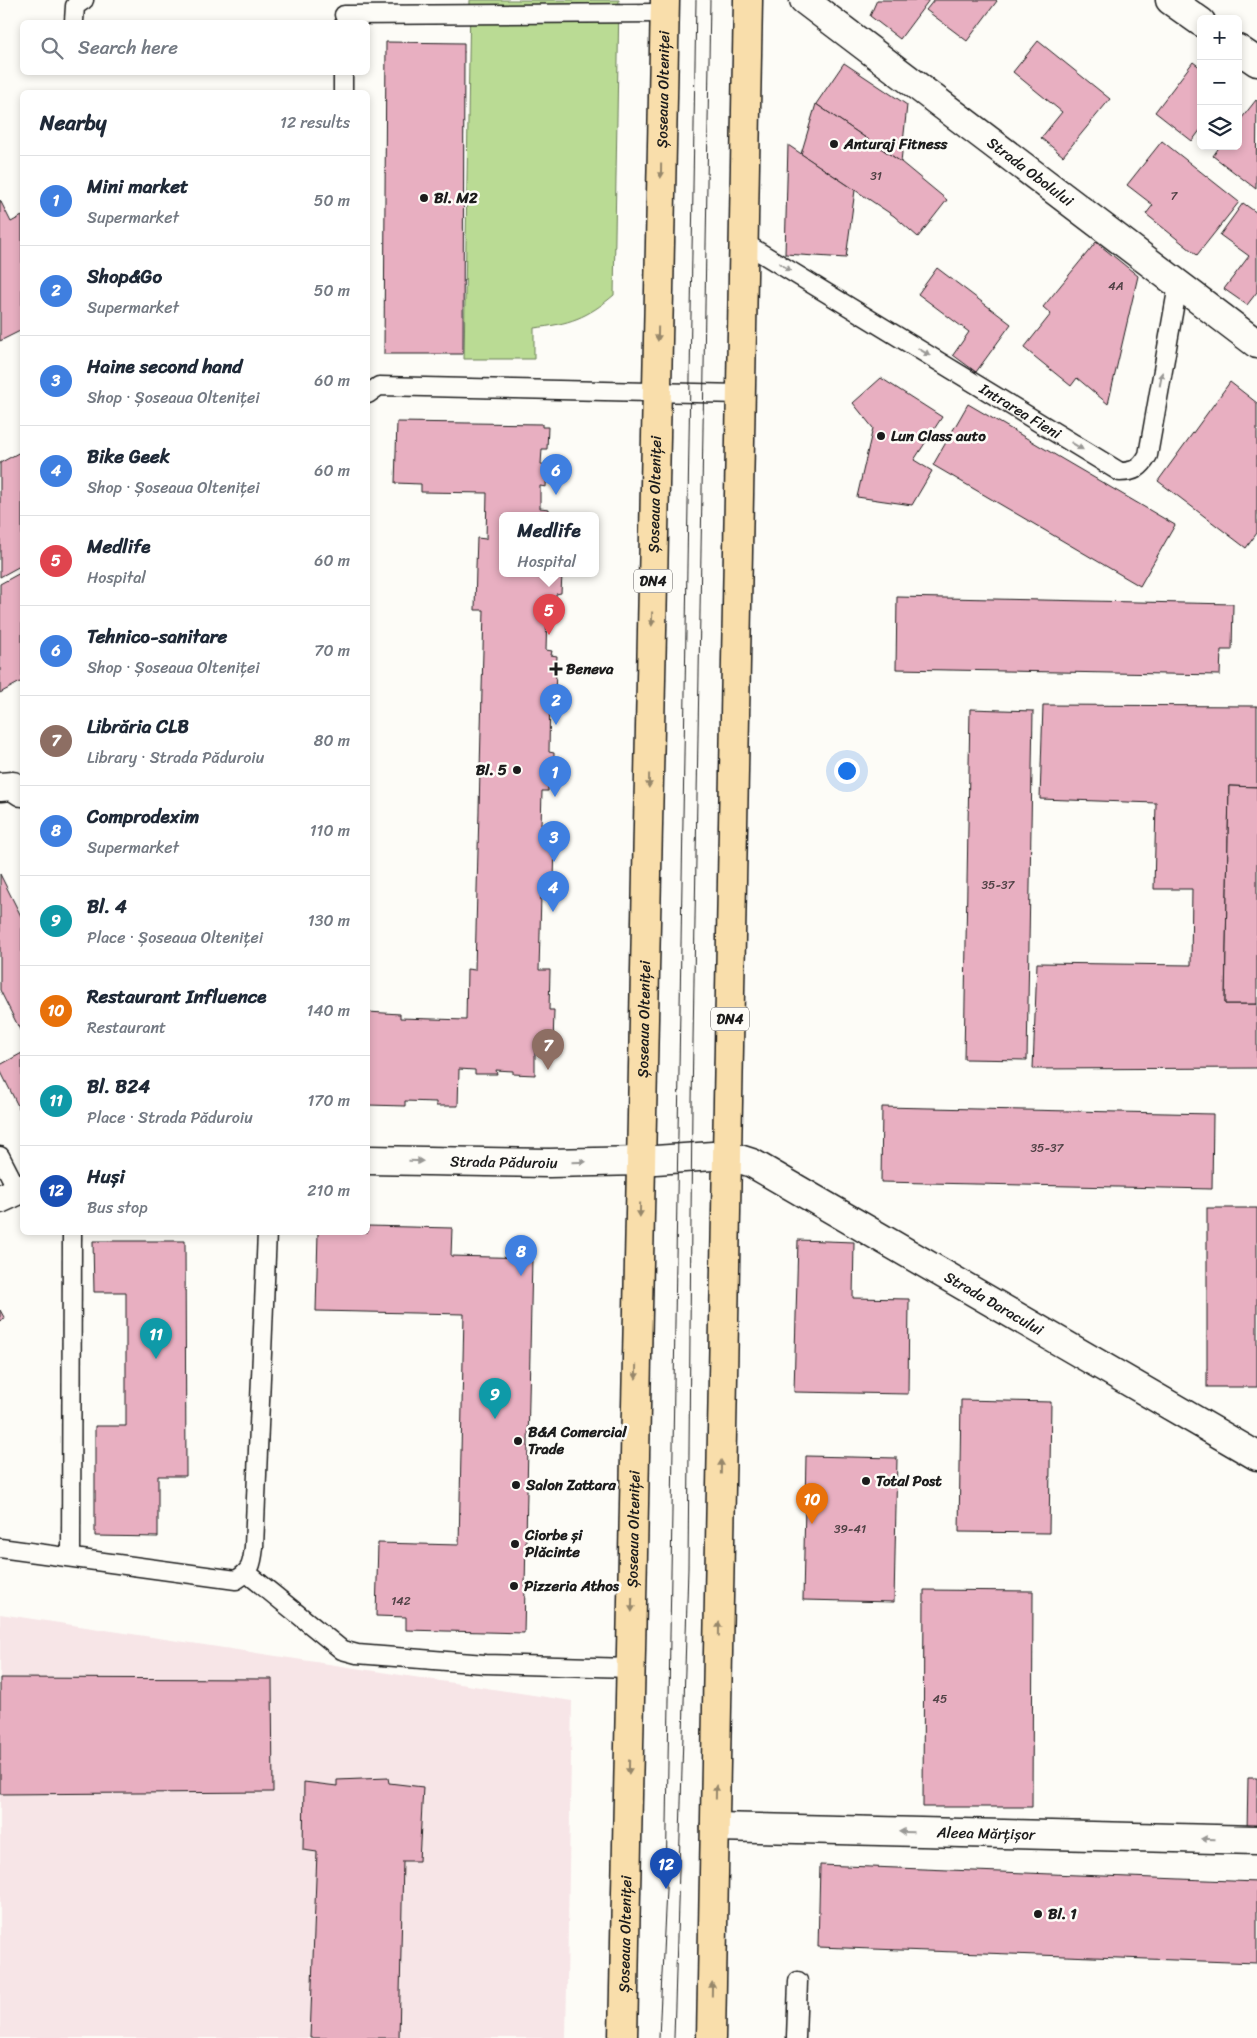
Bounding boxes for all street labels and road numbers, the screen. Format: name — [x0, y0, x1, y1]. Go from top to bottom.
street label: Șoseaua Olteniței — [649, 30, 677, 148]
street label: Strada Obolului — [981, 130, 1080, 214]
street label: Intrarea Fieni — [974, 376, 1067, 447]
street label: Șoseaua Olteniței — [641, 435, 669, 553]
road number: DN4 — [634, 570, 672, 592]
street label: Șoseaua Olteniței — [630, 959, 658, 1078]
road number: DN4 — [711, 1008, 749, 1030]
street label: Strada Păduroiu — [450, 1148, 558, 1176]
street label: Strada Daracului — [939, 1264, 1049, 1343]
street label: Șoseaua Olteniței — [619, 1469, 648, 1588]
street label: Aleea Mărțișor — [935, 1819, 1036, 1848]
street label: Șoseaua Olteniței — [611, 1874, 639, 1993]

